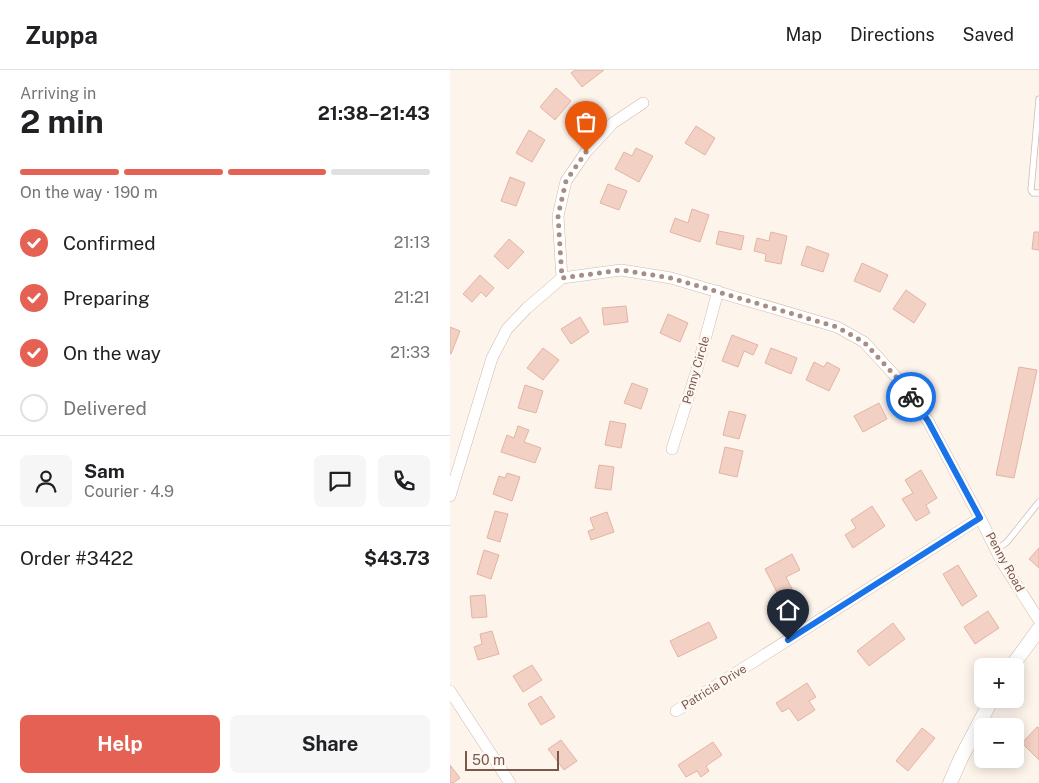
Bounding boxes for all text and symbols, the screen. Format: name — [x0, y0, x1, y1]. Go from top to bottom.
text: Zuppa — [25, 21, 98, 49]
text: Map — [785, 24, 822, 45]
text: Directions — [850, 24, 935, 45]
text: Saved — [963, 24, 1014, 45]
text: Arriving in — [20, 84, 96, 103]
pin — [565, 101, 607, 152]
text: 21:38–21:43 — [318, 102, 430, 124]
text: 2 min — [20, 103, 104, 140]
icon: bag — [572, 108, 600, 136]
text: On the way · 190 m — [20, 183, 158, 202]
icon: check — [20, 229, 48, 257]
text: Confirmed — [63, 232, 156, 254]
text: 21:13 — [394, 233, 430, 252]
icon: check — [20, 284, 48, 312]
text: Preparing — [63, 287, 150, 309]
text: 21:21 — [394, 288, 430, 307]
street label: Penny Circle — [680, 334, 712, 405]
icon: check — [20, 339, 48, 367]
text: On the way — [63, 342, 161, 364]
text: 21:33 — [390, 343, 430, 362]
courier — [886, 372, 936, 422]
icon: bike — [897, 383, 925, 411]
text: Delivered — [63, 397, 147, 419]
button: person — [20, 455, 72, 507]
button: chat — [314, 455, 366, 507]
button: phone — [378, 455, 430, 507]
text: Sam — [84, 460, 125, 482]
text: Courier · 4.9 — [84, 482, 174, 501]
street label: Penny Road — [983, 530, 1027, 594]
text: Order #3422 — [20, 547, 133, 569]
text: $43.73 — [364, 547, 430, 569]
pin — [767, 589, 809, 640]
icon: home — [774, 596, 802, 624]
map controls — [974, 658, 1024, 768]
button: + — [974, 658, 1024, 708]
street label: Patricia Drive — [679, 661, 749, 713]
button: Help — [20, 715, 220, 773]
button: Share — [230, 715, 430, 773]
button: − — [974, 718, 1024, 768]
scale bar — [465, 748, 559, 771]
text: 50 m — [472, 752, 505, 768]

